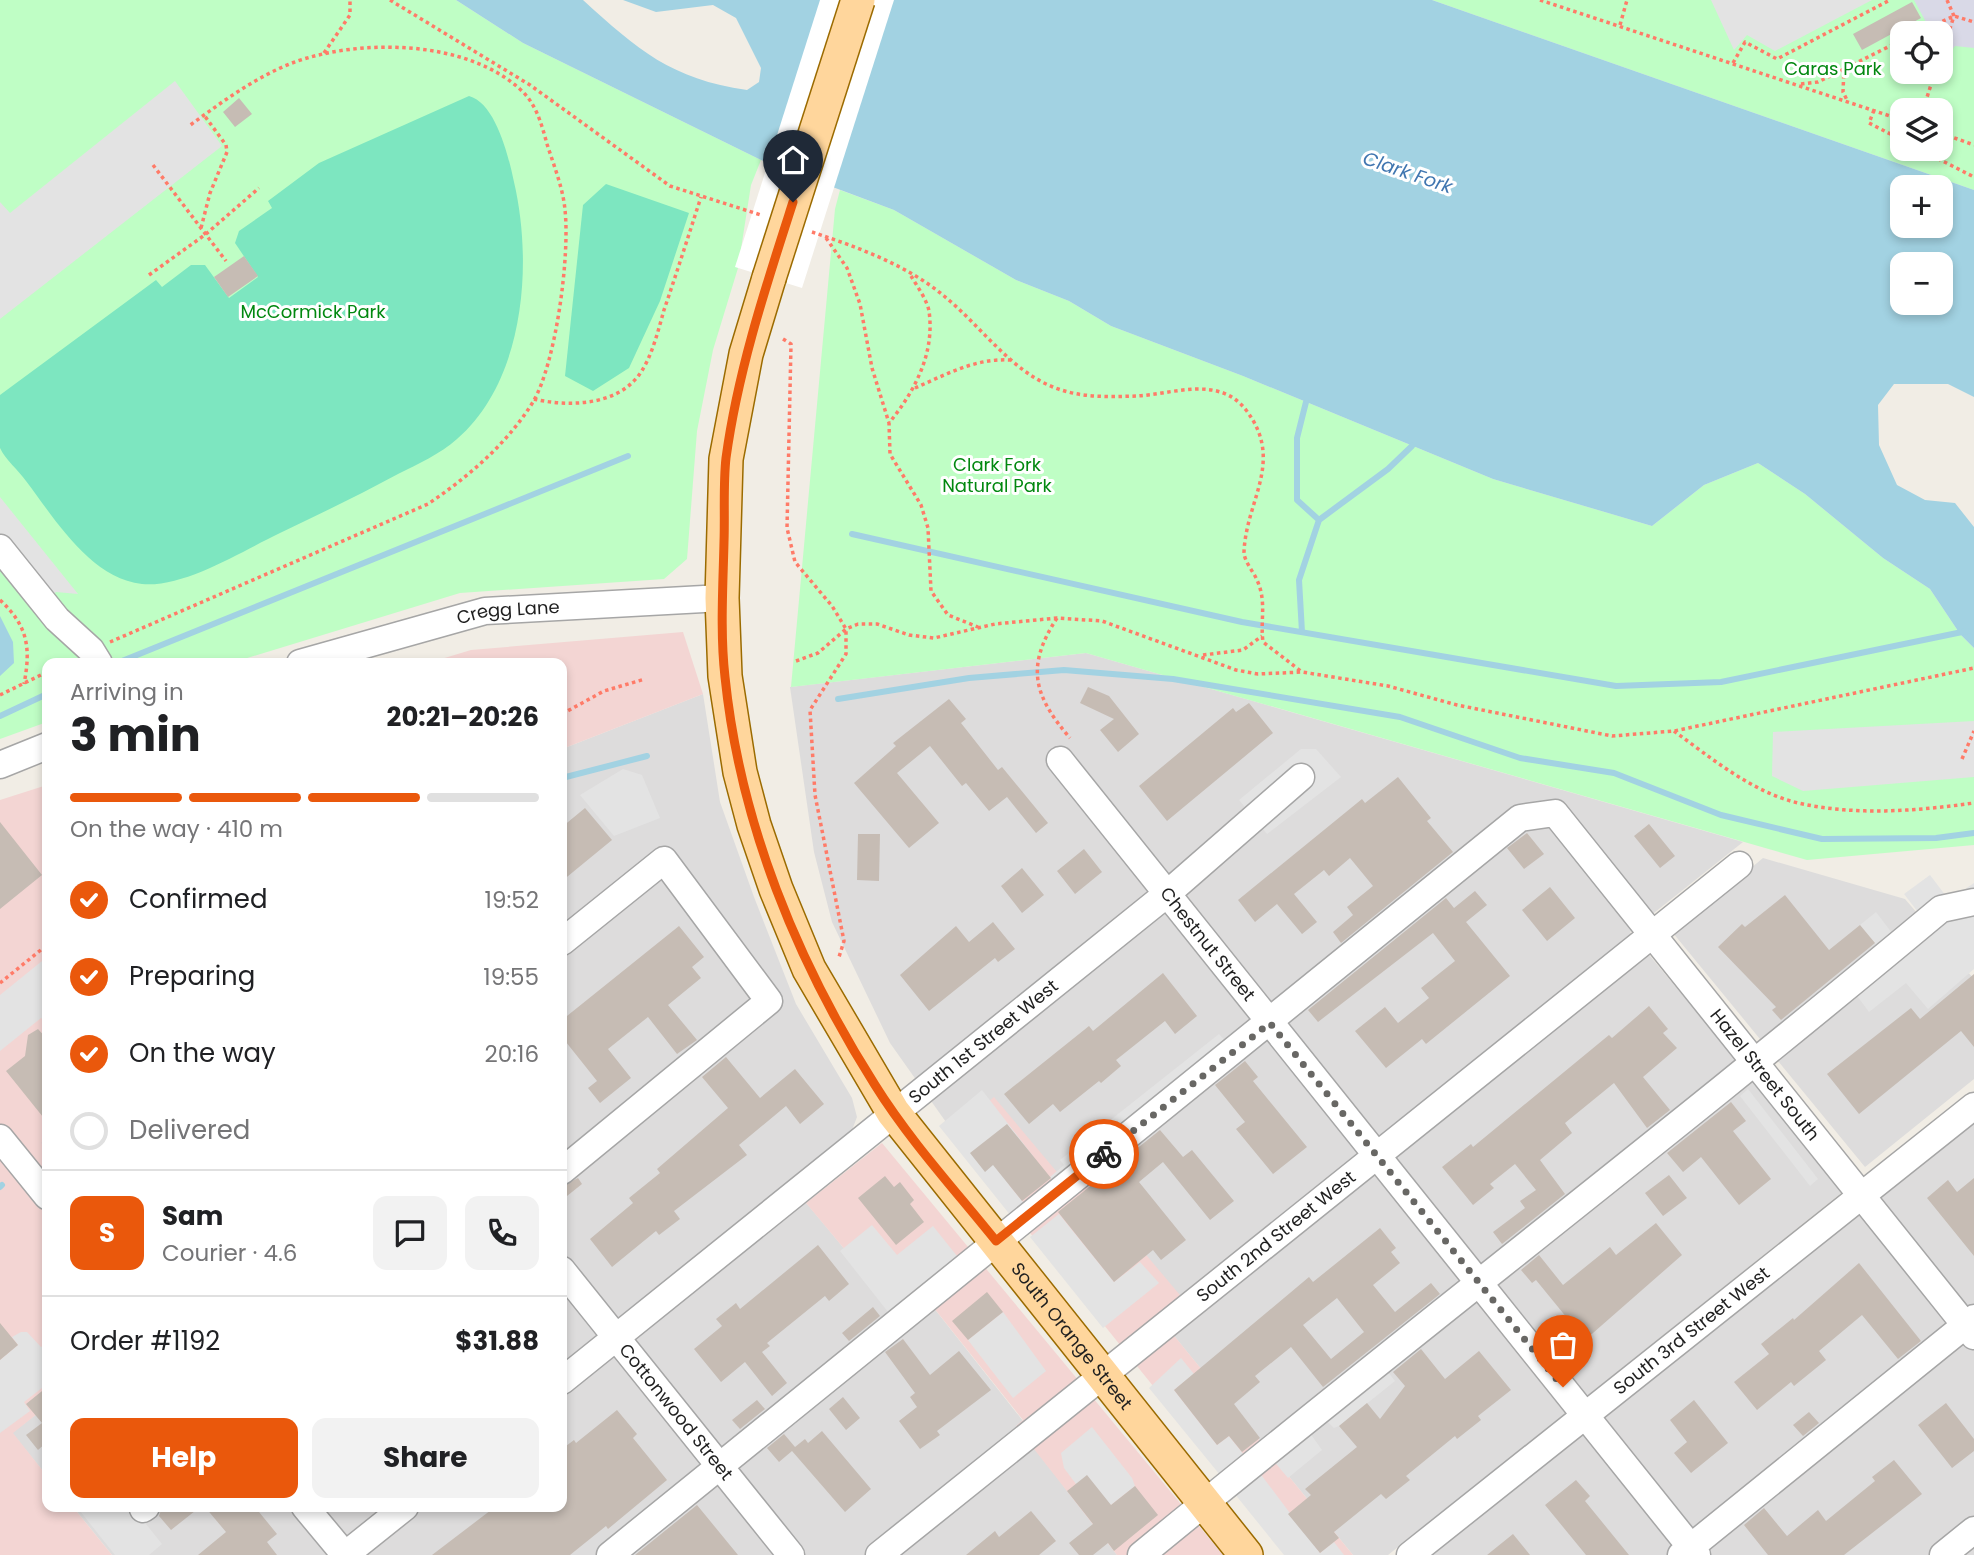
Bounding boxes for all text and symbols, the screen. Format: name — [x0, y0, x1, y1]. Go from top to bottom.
map controls — [1890, 21, 1953, 315]
button: locate — [1890, 21, 1953, 84]
park label: Caras Park — [1784, 56, 1883, 81]
button: layers — [1890, 98, 1953, 161]
pin — [763, 130, 823, 202]
icon: home — [774, 141, 812, 179]
water label: Clark Fork — [1359, 145, 1457, 201]
button: + — [1890, 175, 1953, 238]
button: − — [1890, 252, 1953, 315]
park label: McCormick Park — [240, 299, 386, 324]
park label: Clark Fork Natural Park — [942, 452, 1053, 498]
street label: Cregg Lane — [454, 594, 560, 630]
text: Arriving in — [70, 676, 184, 708]
text: 20:21–20:26 — [387, 699, 539, 735]
text: 3 min — [70, 703, 201, 767]
text: On the way · 410 m — [70, 813, 283, 845]
icon: check — [70, 881, 108, 919]
text: Confirmed — [129, 881, 267, 917]
street label: Chestnut Street — [1155, 882, 1261, 1006]
text: 19:52 — [485, 884, 539, 916]
icon: check — [70, 958, 108, 996]
text: Preparing — [129, 958, 255, 994]
text: 19:55 — [483, 961, 539, 993]
street label: South 1st Street West — [903, 973, 1063, 1109]
street label: Hazel Street South — [1705, 1003, 1826, 1146]
icon: check — [70, 1035, 108, 1073]
text: On the way — [129, 1035, 276, 1071]
text: 20:16 — [484, 1038, 539, 1070]
text: Delivered — [129, 1112, 250, 1148]
courier — [1069, 1119, 1139, 1189]
icon: bike — [1085, 1135, 1123, 1173]
street label: South 2nd Street West — [1191, 1164, 1361, 1308]
button: chat — [373, 1196, 447, 1270]
button: phone — [465, 1196, 539, 1270]
text: Sam — [162, 1198, 223, 1234]
text: S — [99, 1215, 115, 1251]
text: Courier · 4.6 — [162, 1237, 297, 1269]
street label: South Orange Street — [1005, 1257, 1138, 1415]
street label: South 3rd Street West — [1608, 1260, 1775, 1400]
pin — [1533, 1315, 1593, 1387]
text: Order #1192 — [70, 1323, 220, 1359]
text: $31.88 — [455, 1323, 539, 1359]
icon: bag — [1544, 1326, 1582, 1364]
street label: Cottonwood Street — [614, 1338, 739, 1485]
button: Help — [70, 1418, 298, 1498]
button: Share — [312, 1418, 539, 1498]

